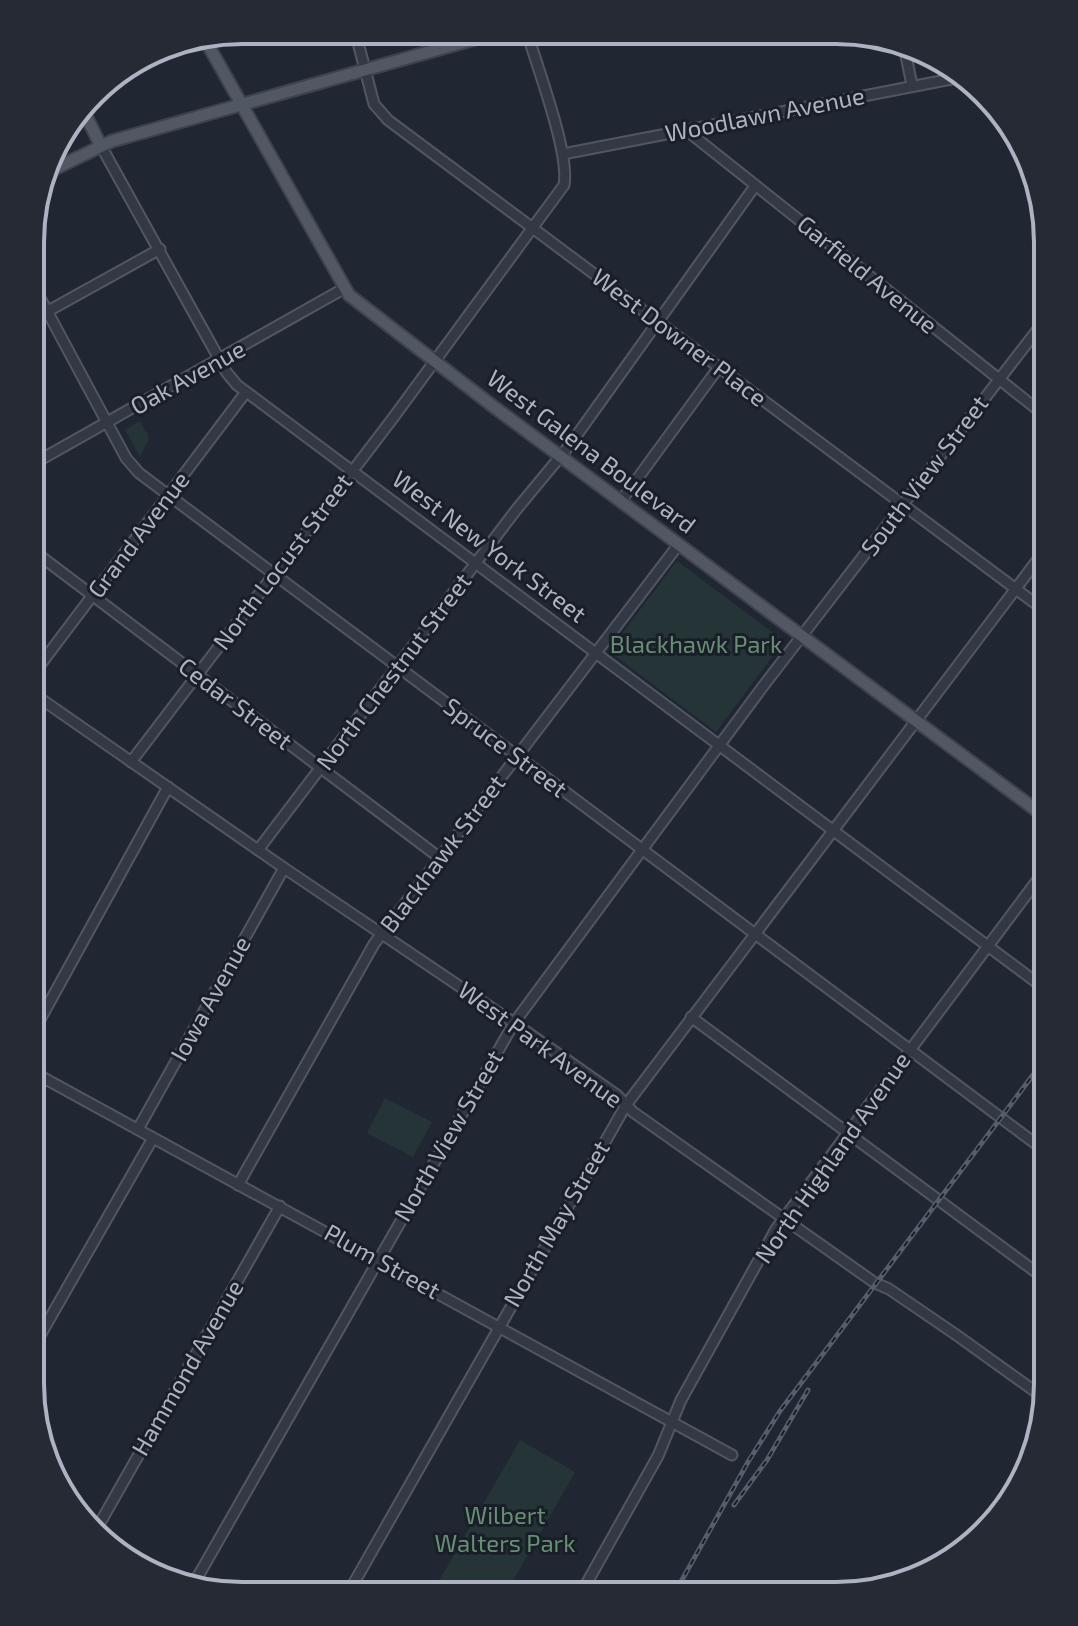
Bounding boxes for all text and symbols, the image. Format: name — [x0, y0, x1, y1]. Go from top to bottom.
street label: Woodlawn Avenue — [663, 80, 867, 147]
street label: Garfield Avenue — [792, 209, 944, 339]
street label: West Downer Place — [587, 262, 773, 412]
street label: Oak Avenue — [125, 333, 250, 420]
street label: West Galena Boulevard — [482, 363, 702, 539]
street label: South View Street — [854, 389, 994, 561]
street label: West New York Street — [387, 463, 592, 628]
street label: Grand Avenue — [81, 465, 195, 603]
street label: North Locust Street — [206, 467, 358, 655]
street label: North Chestnut Street — [309, 567, 476, 775]
park label: Blackhawk Park — [610, 629, 782, 658]
street label: Cedar Street — [173, 651, 298, 755]
street label: Spruce Street — [438, 691, 573, 803]
street label: Blackhawk Street — [373, 768, 511, 938]
street label: Iowa Avenue — [164, 931, 256, 1066]
street label: West Park Avenue — [453, 974, 629, 1113]
street label: North View Street — [387, 1044, 508, 1226]
street label: North Highland Avenue — [748, 1046, 916, 1268]
street label: North May Street — [496, 1135, 615, 1312]
street label: Plum Street — [320, 1217, 446, 1304]
street label: Hammond Avenue — [125, 1274, 249, 1460]
park label: Wilbert Walters Park — [435, 1500, 575, 1557]

